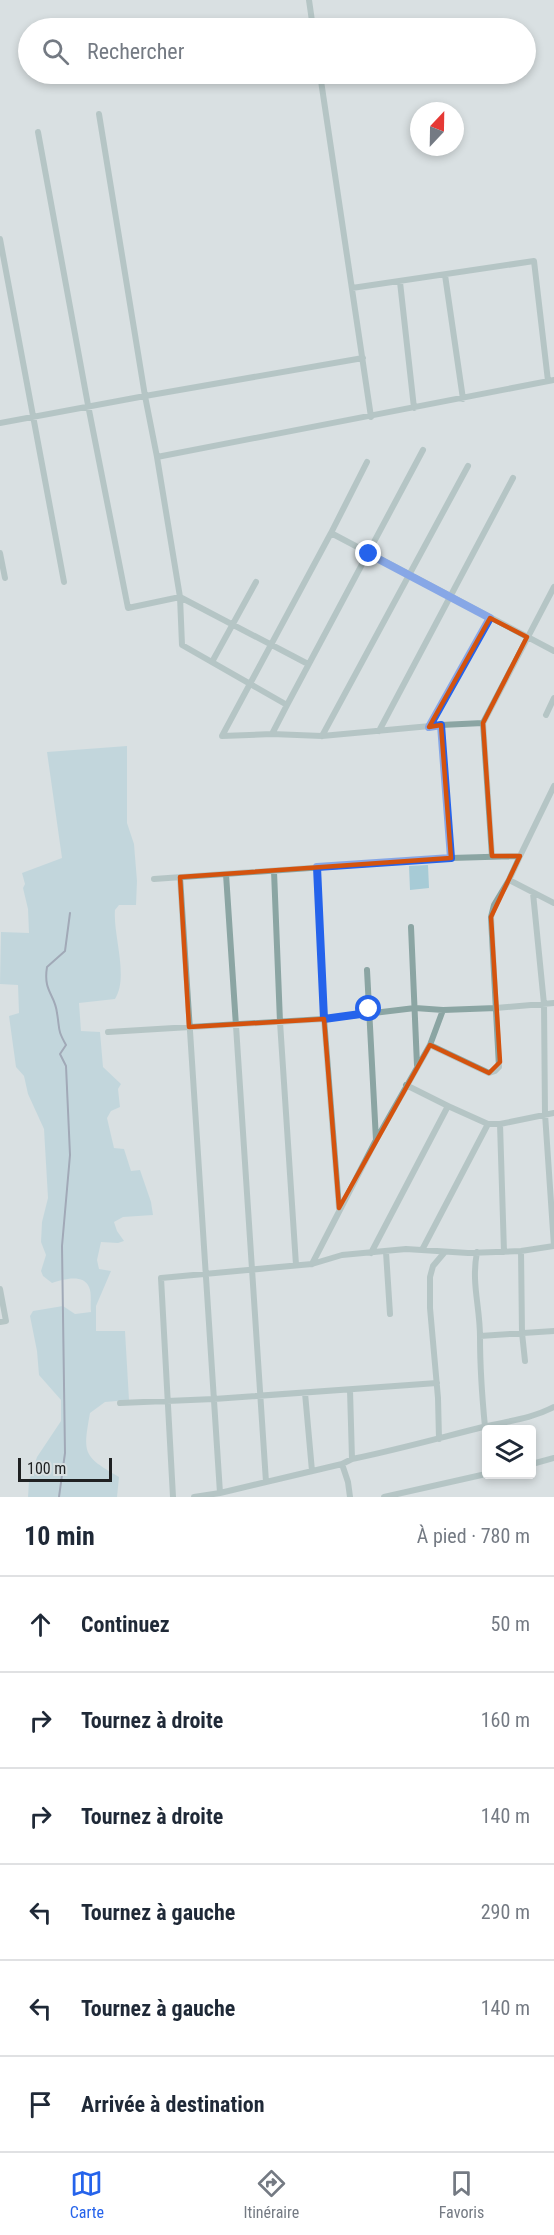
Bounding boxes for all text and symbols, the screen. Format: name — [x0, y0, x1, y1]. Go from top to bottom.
search box — [18, 18, 536, 84]
icon: search — [39, 35, 72, 68]
text: Rechercher — [87, 39, 184, 64]
north arrow — [410, 102, 464, 156]
route end — [355, 540, 381, 566]
route start — [355, 995, 381, 1021]
map controls — [482, 1425, 536, 1479]
button: layers — [482, 1425, 536, 1479]
scale bar — [18, 1455, 112, 1482]
text: 100 m — [27, 1459, 66, 1478]
text: 10 min — [24, 1521, 95, 1551]
text: À pied · 780 m — [417, 1524, 530, 1548]
icon: ahead — [24, 1608, 57, 1641]
text: Continuez — [81, 1612, 170, 1637]
text: 50 m — [491, 1612, 530, 1636]
icon: right — [24, 1704, 57, 1737]
text: Tournez à droite — [81, 1708, 223, 1733]
text: 160 m — [481, 1708, 530, 1732]
icon: right — [24, 1800, 57, 1833]
text: Tournez à droite — [81, 1804, 223, 1829]
text: 140 m — [481, 1804, 530, 1828]
icon: left — [24, 1896, 57, 1929]
text: Tournez à gauche — [81, 1900, 235, 1925]
text: 290 m — [481, 1900, 530, 1924]
icon: left — [24, 1992, 57, 2025]
text: Tournez à gauche — [81, 1996, 235, 2021]
text: 140 m — [481, 1996, 530, 2020]
icon: arrive — [24, 2088, 57, 2121]
text: Arrivée à destination — [81, 2092, 265, 2117]
tab: Carte — [70, 2167, 104, 2222]
tab: Itinéraire — [243, 2167, 299, 2222]
tab: Favoris — [439, 2167, 484, 2222]

